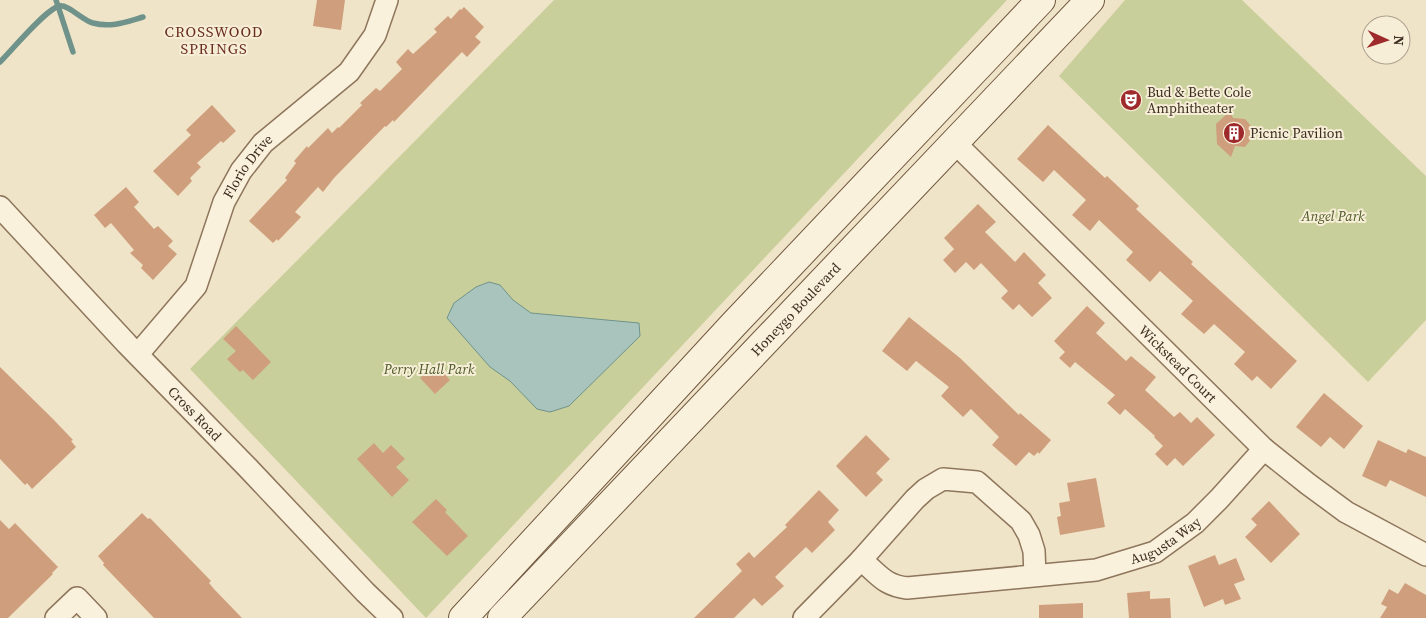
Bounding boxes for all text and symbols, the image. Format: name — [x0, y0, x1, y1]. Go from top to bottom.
north arrow — [1361, 15, 1411, 65]
district label: CROSSWOOD SPRINGS — [165, 21, 263, 59]
text: N — [1389, 35, 1409, 46]
place label: Bud & Bette Cole Amphitheater — [1147, 82, 1251, 118]
theatre icon: Bud & Bette Cole Amphitheater — [1119, 88, 1143, 112]
building icon: Picnic Pavilion — [1222, 121, 1246, 145]
place label: Picnic Pavilion — [1250, 123, 1344, 143]
street label: Florio Drive — [218, 129, 277, 202]
park label: Angel Park — [1300, 206, 1365, 226]
street label: Honeygo Boulevard — [746, 258, 845, 361]
street label: Wickstead Court — [1134, 320, 1222, 407]
park label: Perry Hall Park — [383, 359, 475, 379]
street label: Cross Road — [163, 382, 226, 445]
street label: Augusta Way — [1128, 512, 1206, 569]

